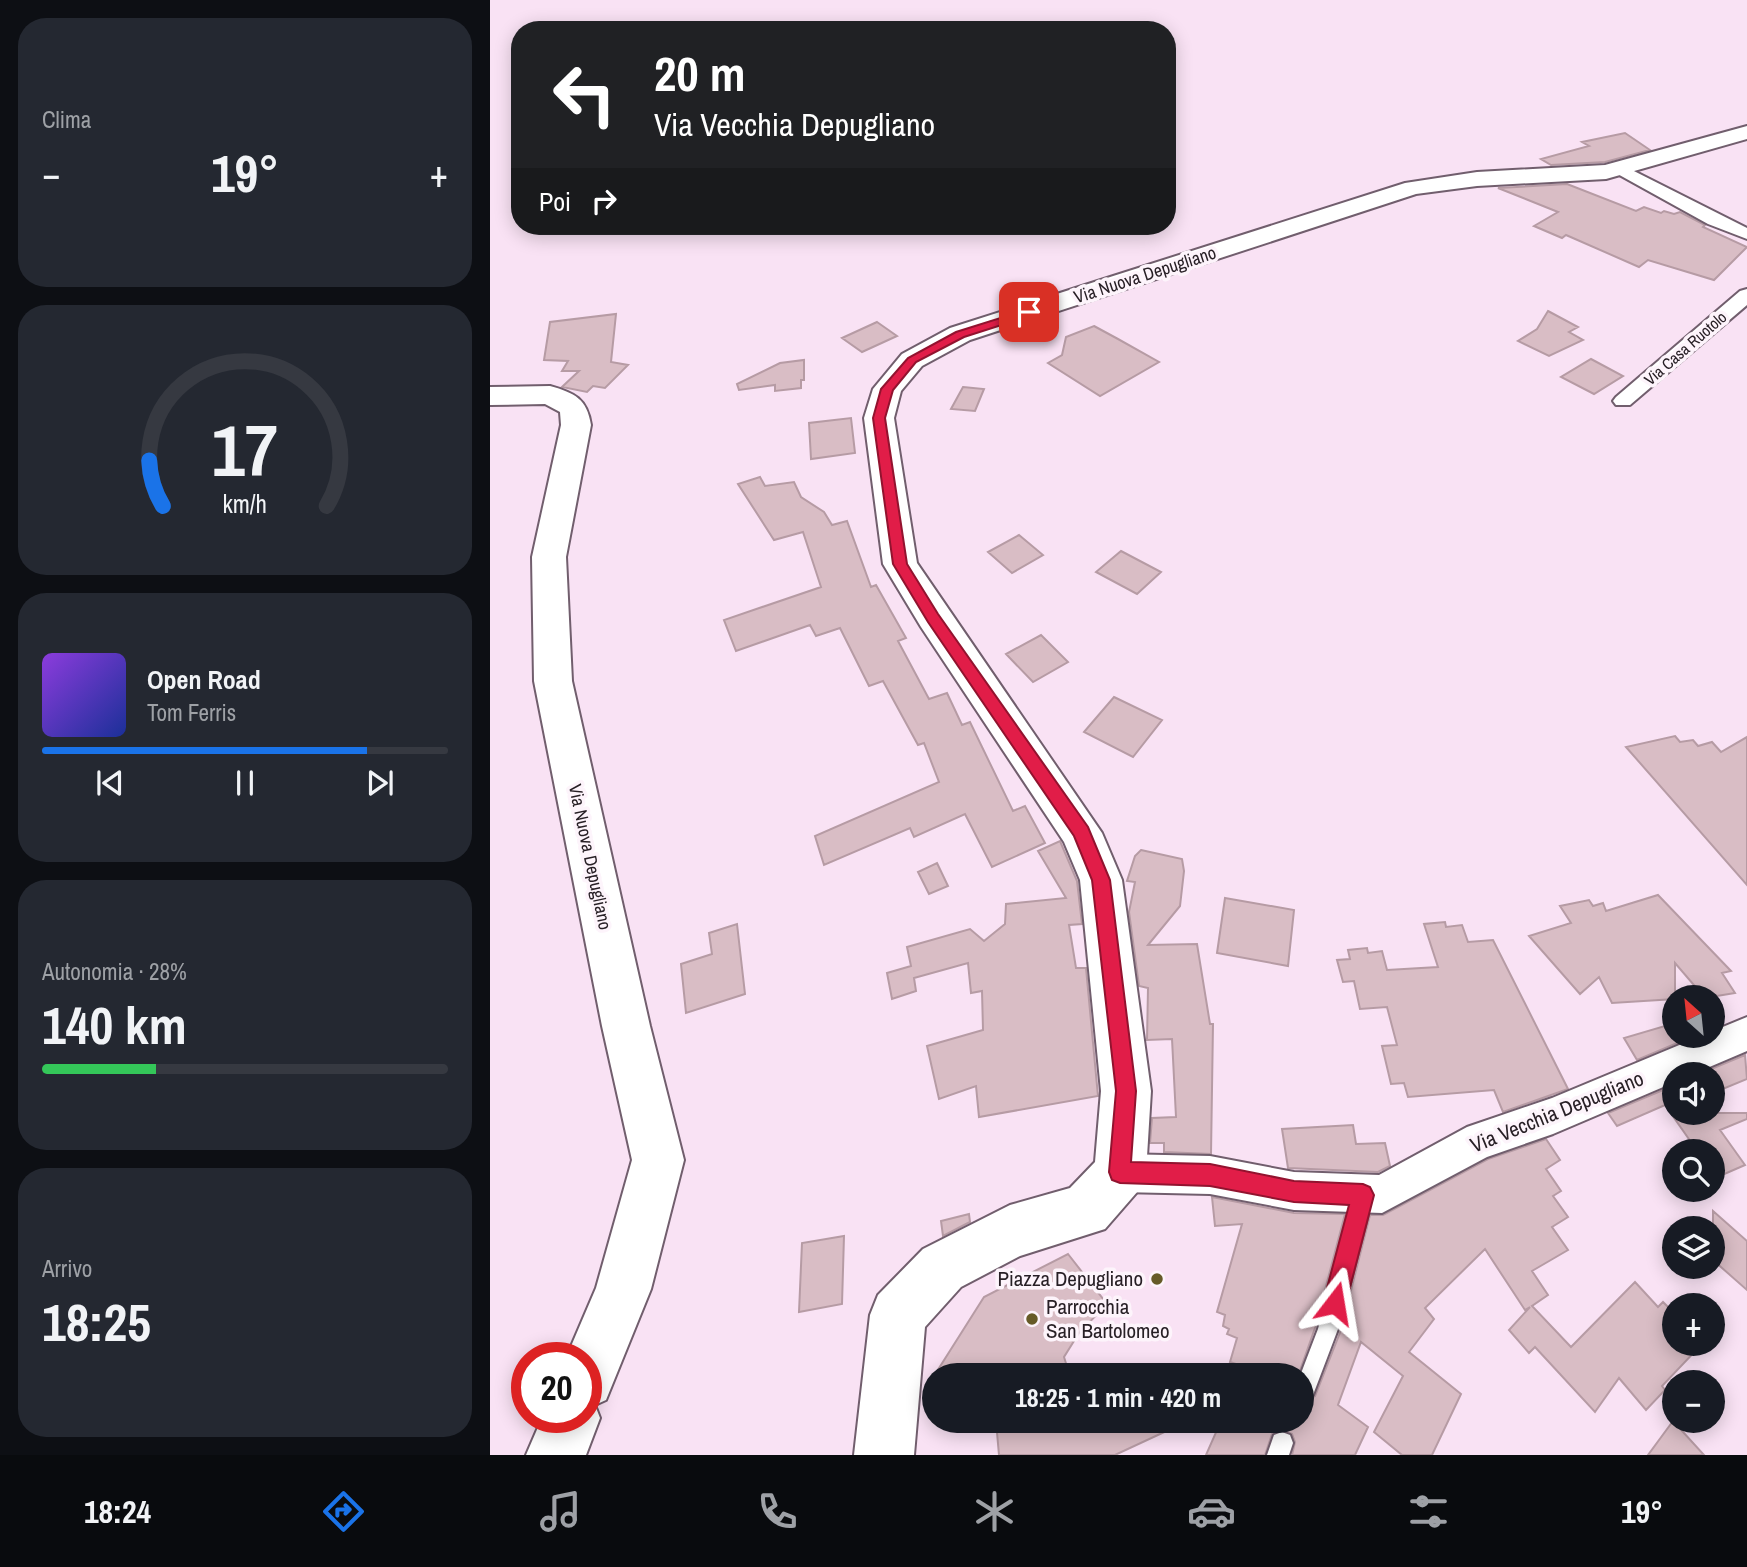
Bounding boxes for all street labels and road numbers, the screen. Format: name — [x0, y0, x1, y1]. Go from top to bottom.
street label: Via Nuova Depugliano — [1070, 240, 1219, 309]
street label: Via Casa Ruotolo — [1639, 306, 1731, 390]
street label: Via Nuova Depugliano — [563, 782, 618, 932]
street label: Via Vecchia Depugliano — [1466, 1064, 1648, 1160]

